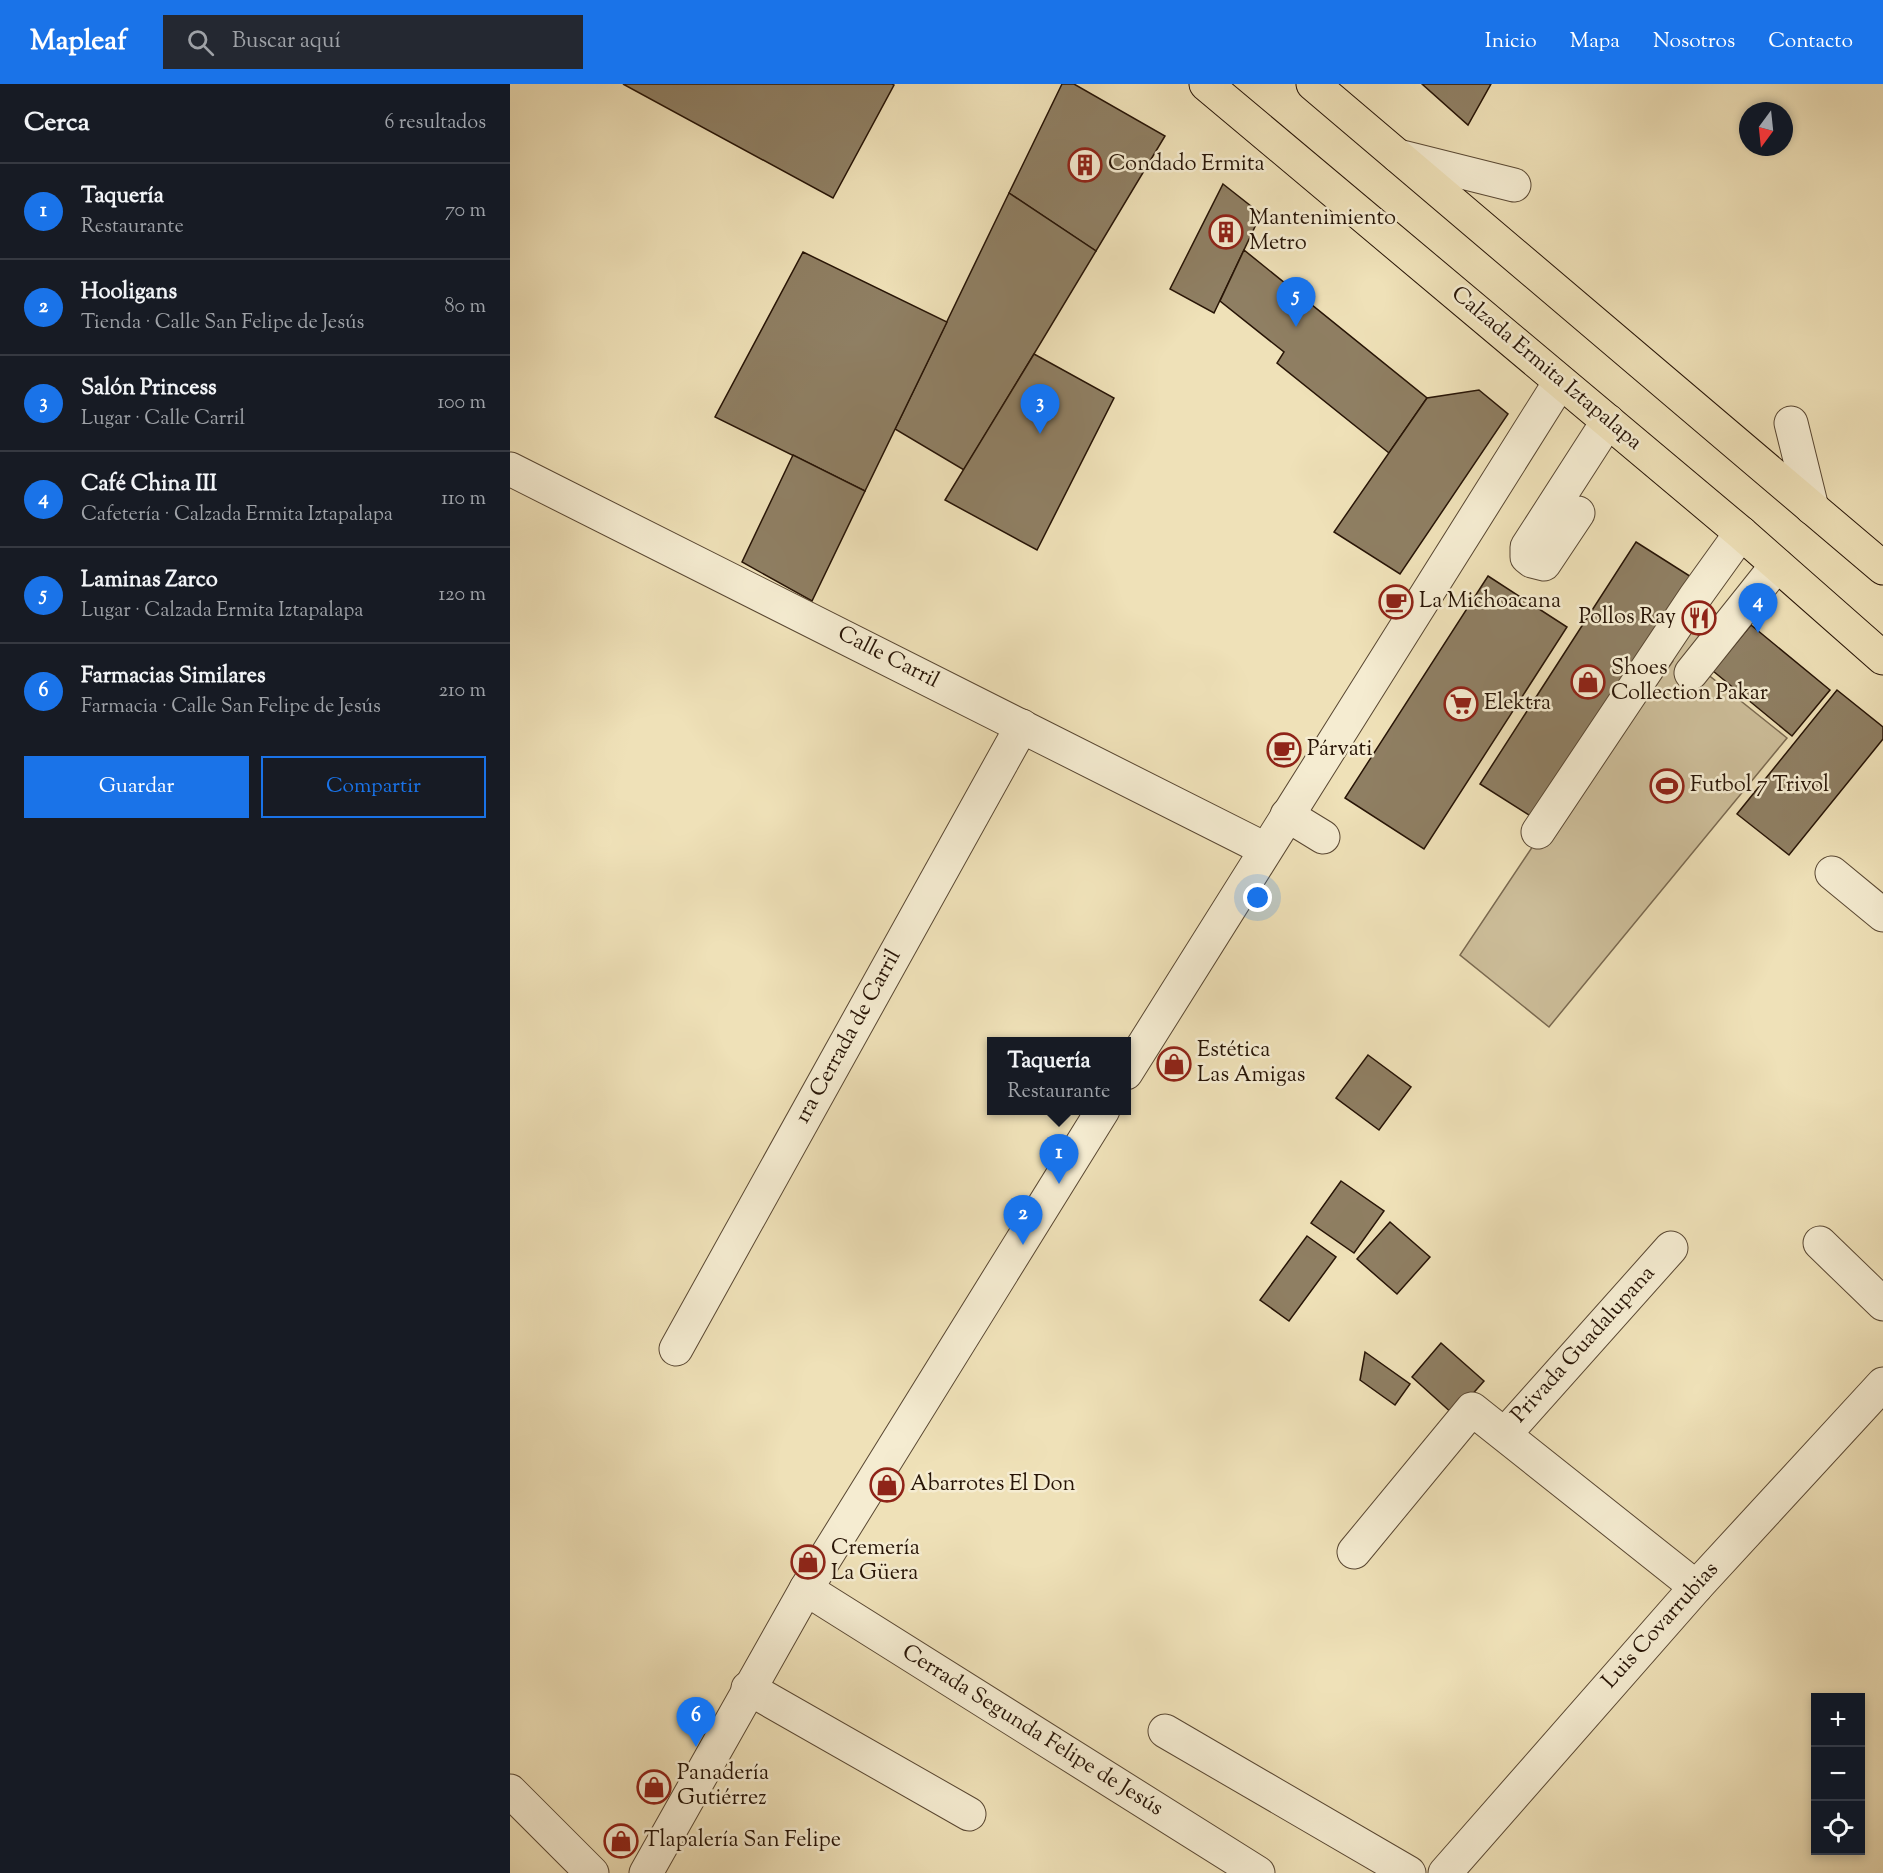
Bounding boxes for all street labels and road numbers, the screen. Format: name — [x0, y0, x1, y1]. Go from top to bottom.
street label: Calzada Ermita Iztapalapa — [1443, 279, 1649, 459]
street label: Calle Carril — [831, 619, 945, 697]
street label: 1ra Cerrada de Carril — [788, 944, 910, 1130]
street label: Privada Guadalupana — [1504, 1259, 1664, 1431]
street label: Luis Covarrubias — [1595, 1555, 1727, 1697]
street label: Cerrada Segunda Felipe de Jesús — [895, 1637, 1169, 1825]

